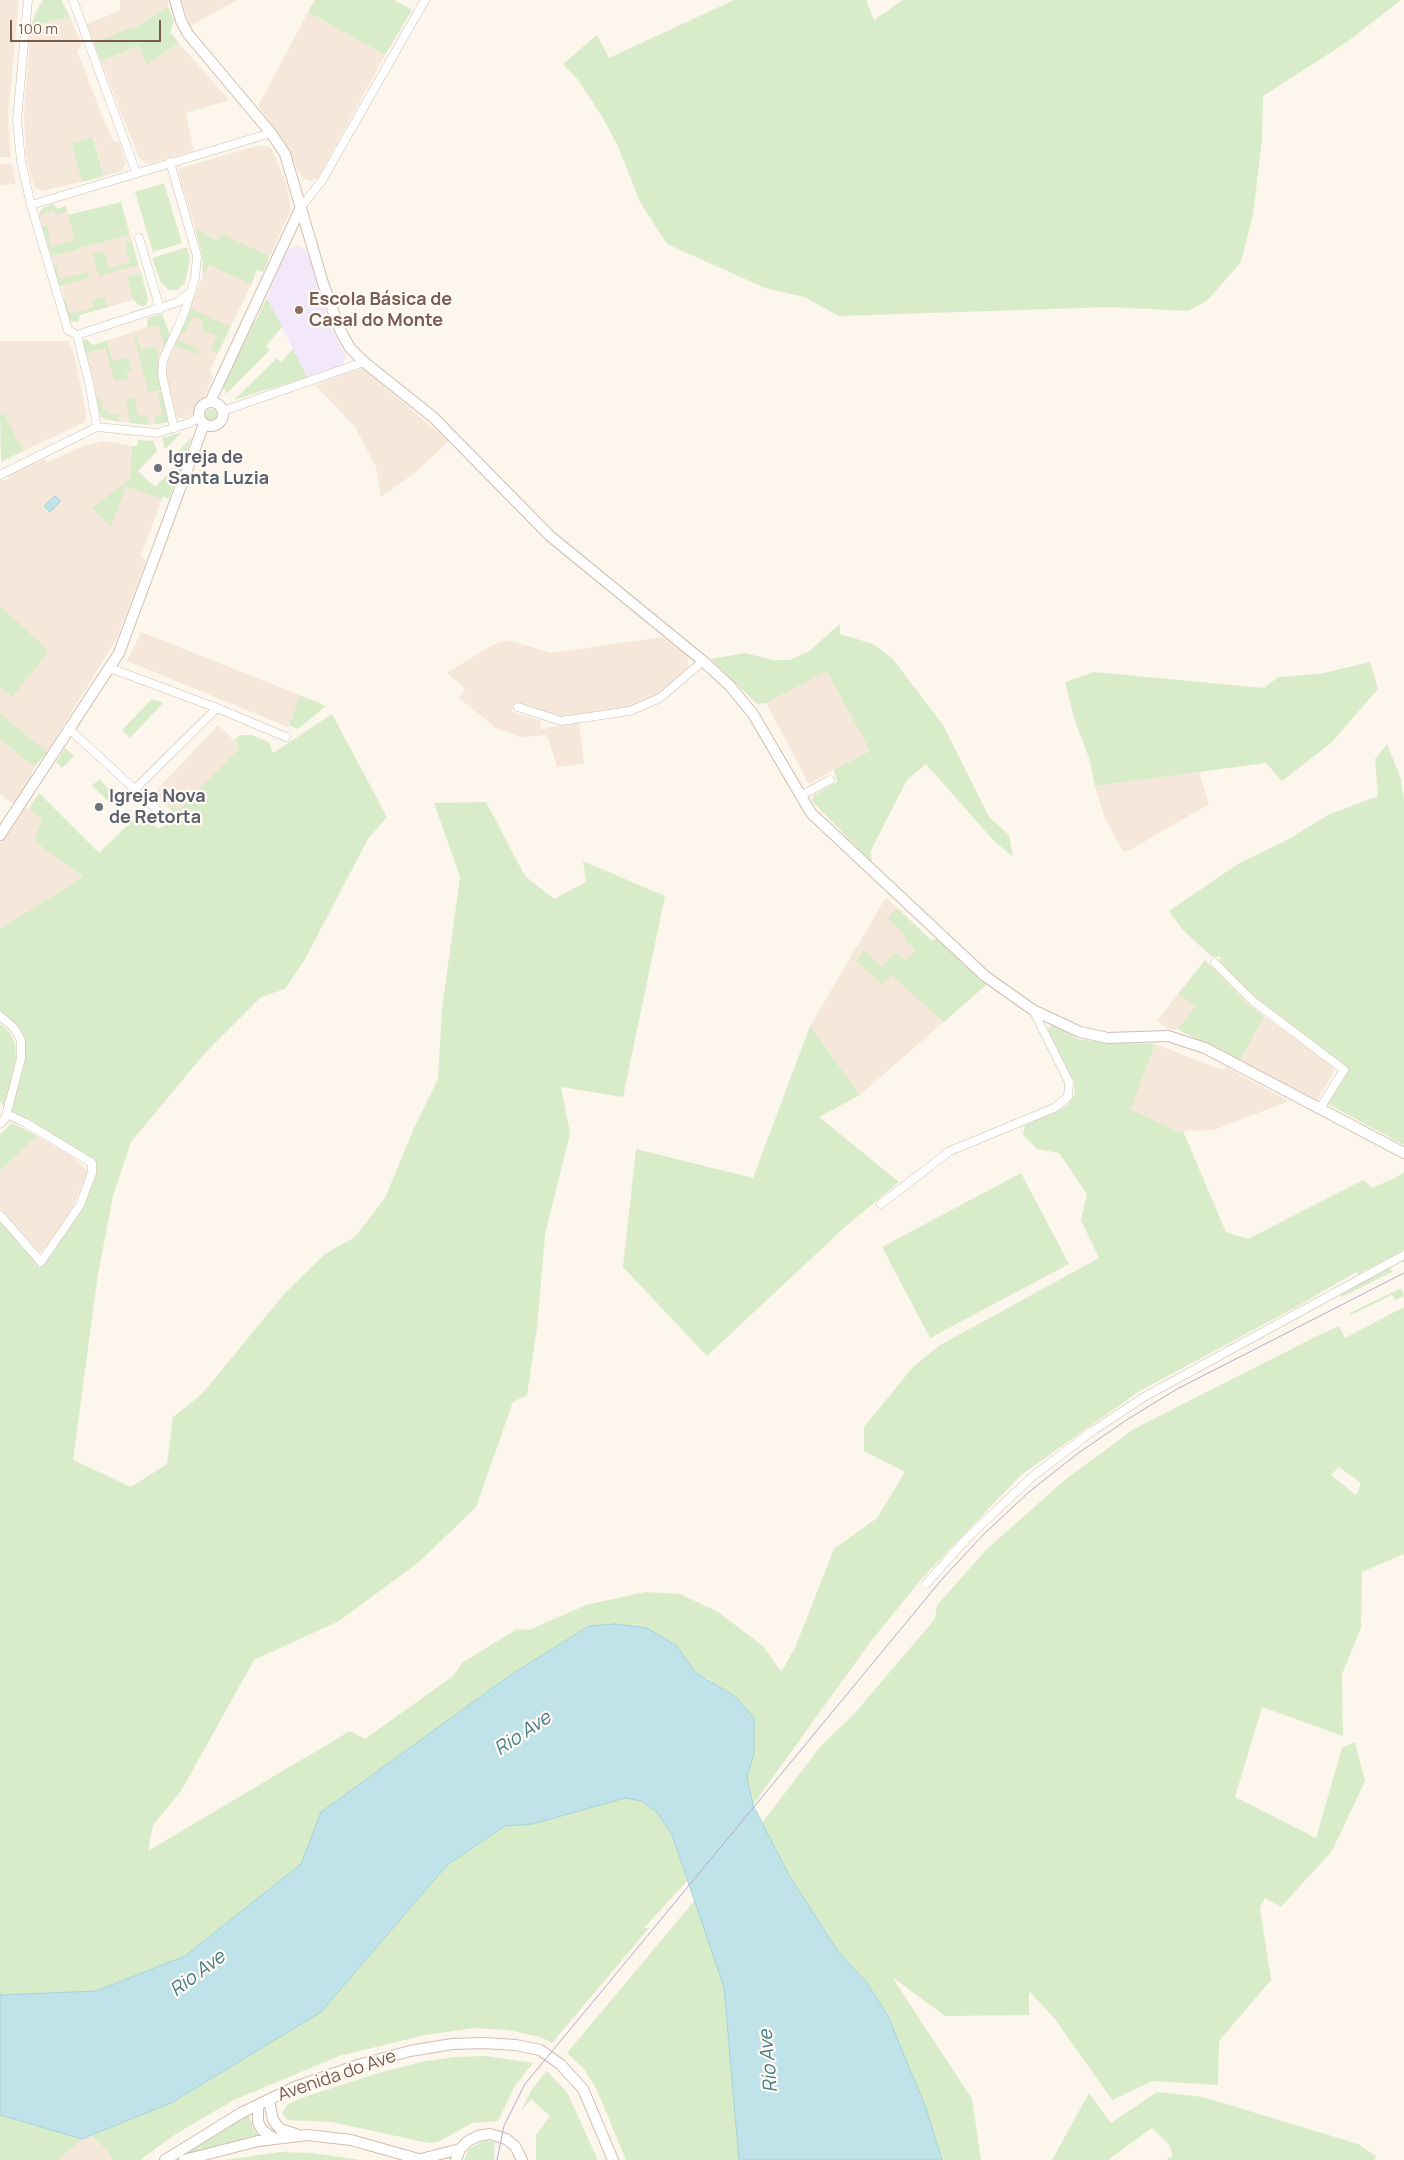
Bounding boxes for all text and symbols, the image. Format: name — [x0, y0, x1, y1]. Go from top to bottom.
scale bar — [12, 10, 164, 42]
text: 100 m — [18, 18, 58, 39]
place label: Escola Básica de Casal do Monte — [309, 289, 452, 332]
marker: Escola Básica de Casal do Monte — [293, 304, 305, 316]
place label: Igreja de Santa Luzia — [168, 447, 269, 489]
marker: Igreja de Santa Luzia — [152, 462, 164, 474]
place label: Igreja Nova de Retorta — [109, 786, 206, 829]
marker: Igreja Nova de Retorta — [93, 801, 105, 813]
water label: Rio Ave — [490, 1707, 556, 1761]
water label: Rio Ave — [166, 1946, 230, 2002]
water label: Rio Ave — [755, 2029, 783, 2093]
street label: Avenida do Ave — [275, 2046, 399, 2106]

